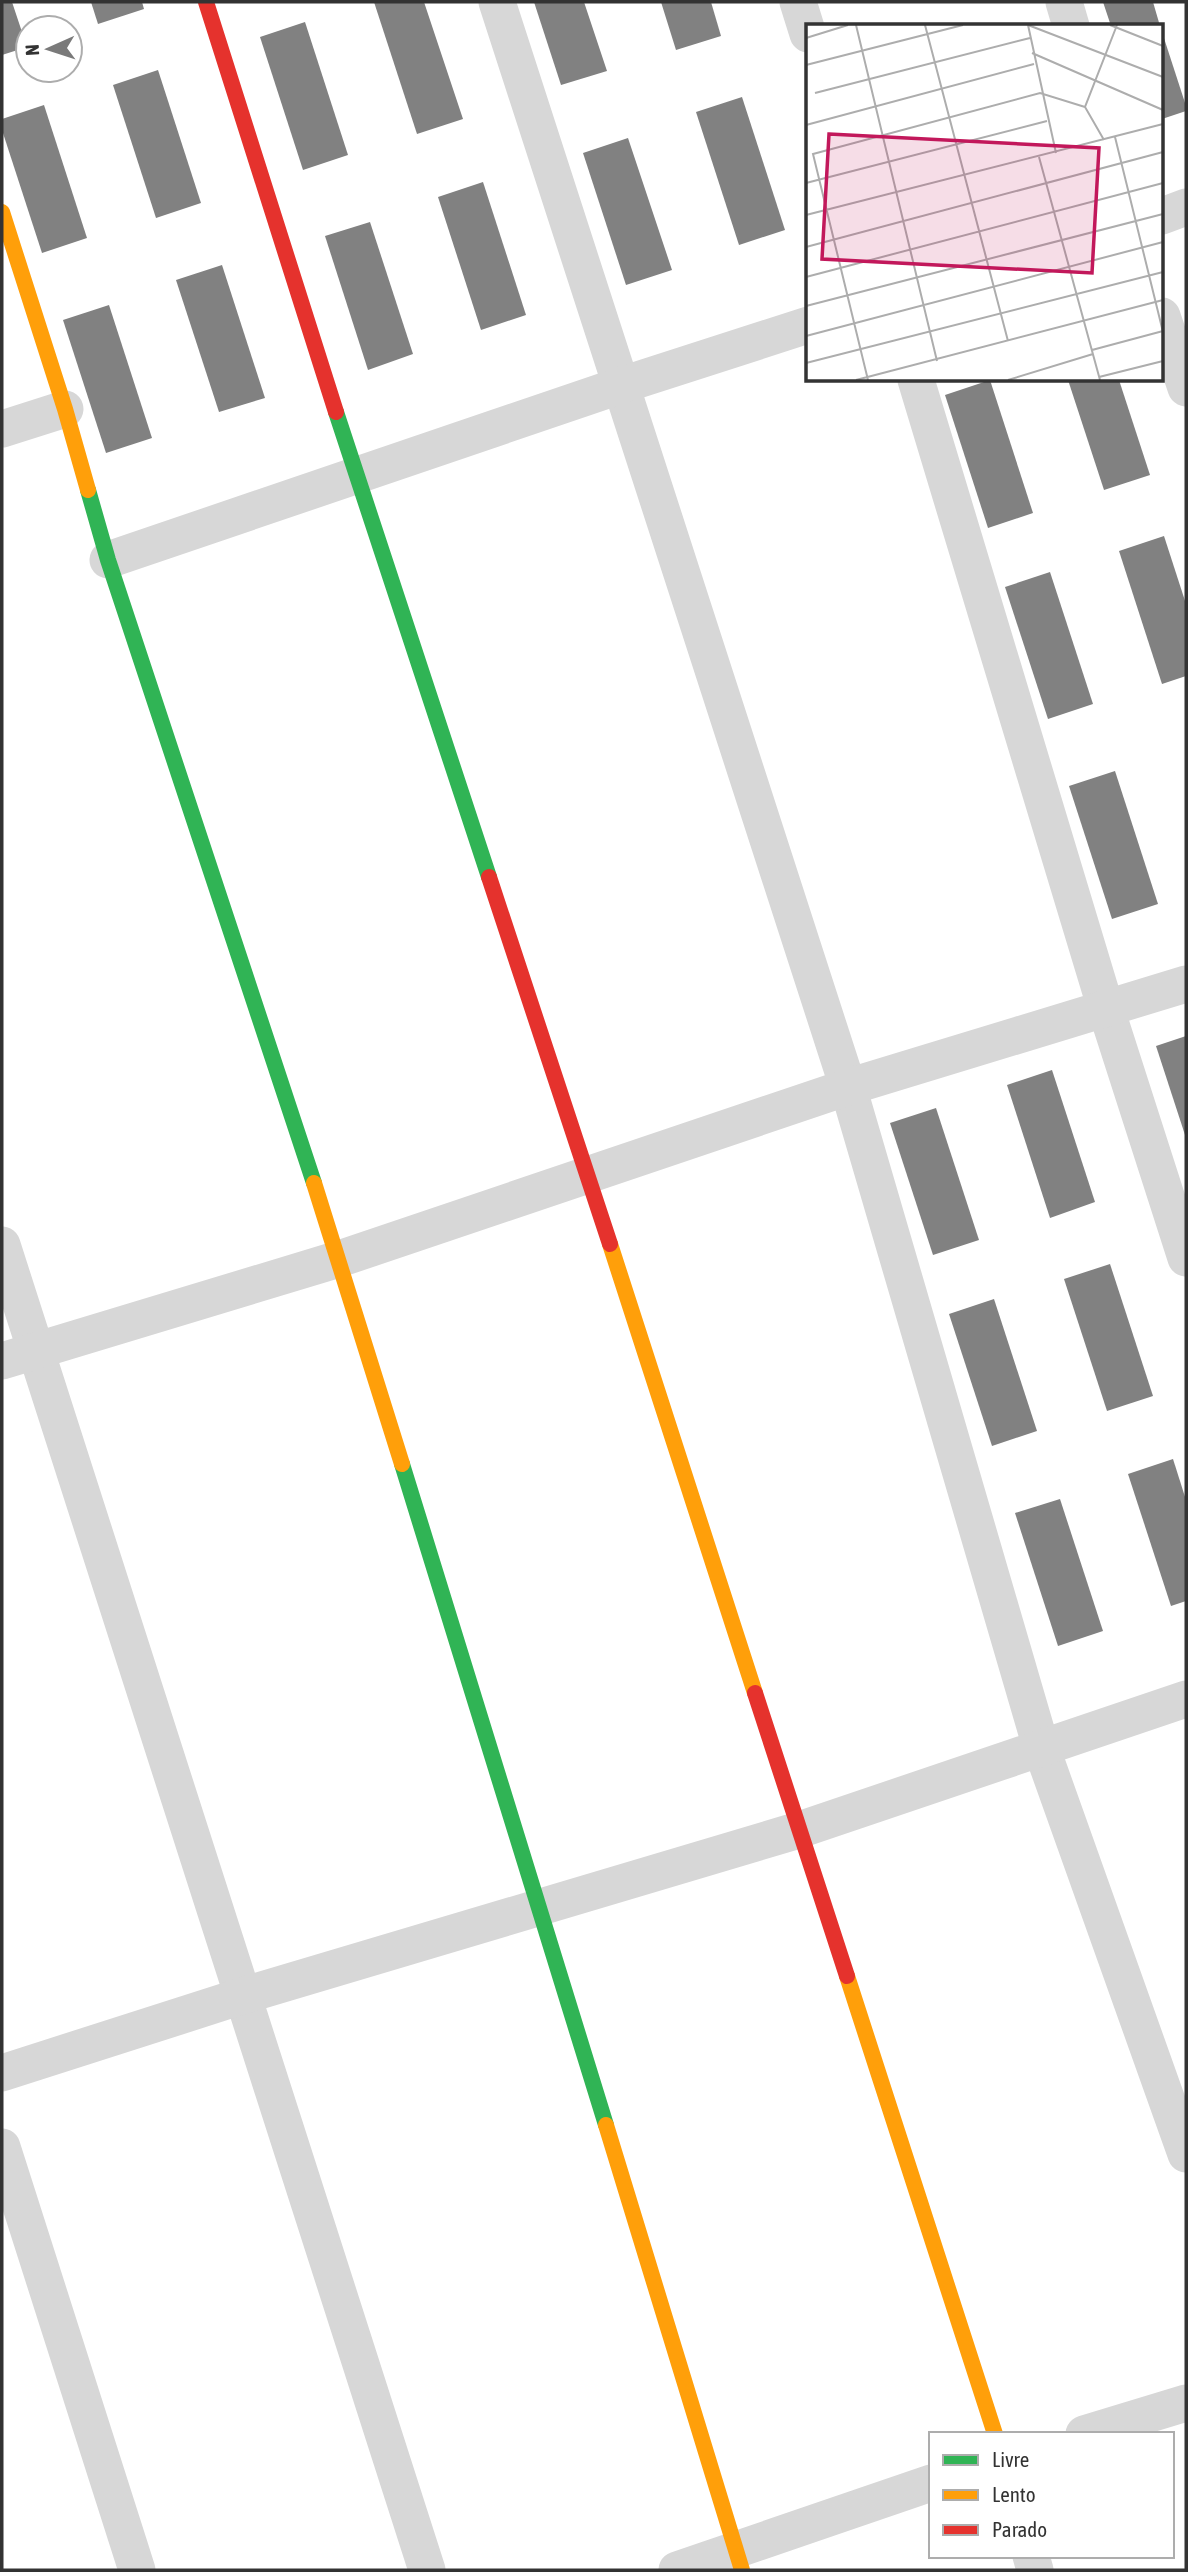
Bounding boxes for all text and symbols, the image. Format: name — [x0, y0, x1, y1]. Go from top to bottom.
north arrow — [14, 14, 84, 84]
inset map — [806, 24, 1164, 382]
text: N — [21, 44, 43, 56]
legend — [929, 2432, 1174, 2558]
text: Livre — [992, 2447, 1029, 2471]
text: Lento — [992, 2482, 1036, 2506]
text: Parado — [992, 2517, 1047, 2541]

